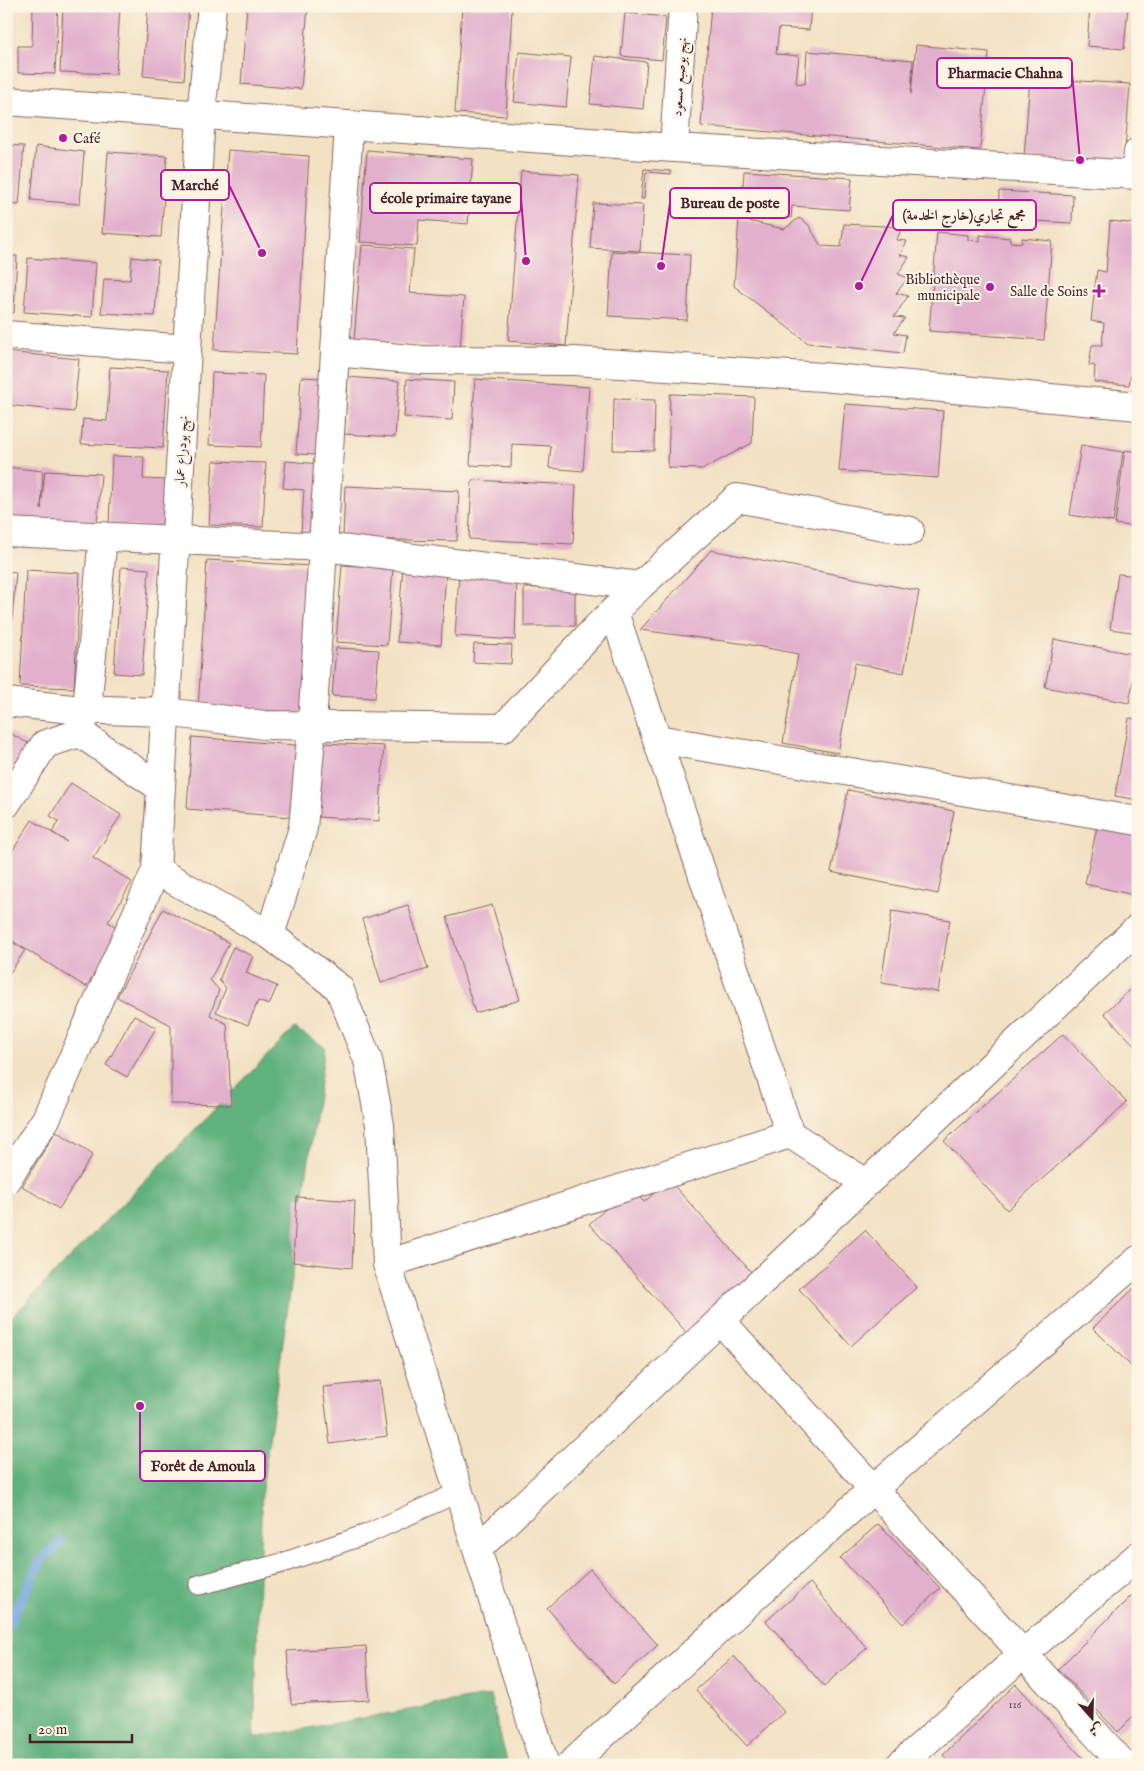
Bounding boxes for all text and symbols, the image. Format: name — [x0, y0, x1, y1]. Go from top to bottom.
street label: نهج بوصبع مسعود — [668, 37, 696, 118]
callout: Pharmacie Chahna — [937, 58, 1072, 88]
text: Pharmacie Chahna — [948, 64, 1063, 83]
place label: Café — [73, 130, 101, 148]
marker: Café — [57, 132, 69, 144]
callout: Marché — [161, 170, 229, 200]
text: Marché — [171, 176, 219, 195]
callout: école primaire tayane — [370, 183, 521, 213]
callout: Bureau de poste — [670, 188, 789, 218]
text: école primaire tayane — [381, 189, 512, 208]
text: Bureau de poste — [680, 194, 780, 213]
callout: (مجمع تجاري(خارج الخدمة — [893, 200, 1036, 230]
text: (مجمع تجاري(خارج الخدمة — [903, 206, 1026, 229]
place label: Bibliothèque municipale — [905, 271, 981, 305]
marker: Bibliothèque municipale — [984, 281, 996, 293]
place label: Salle de Soins — [1010, 283, 1088, 301]
marker: Salle de Soins — [1092, 284, 1106, 298]
street label: نهج بودراع عمار — [171, 415, 196, 489]
callout: Forêt de Amoula — [140, 1451, 265, 1481]
text: Forêt de Amoula — [151, 1457, 256, 1476]
north arrow — [1066, 1694, 1116, 1744]
house number: 116 — [1009, 1698, 1022, 1712]
scale bar — [30, 1711, 132, 1743]
text: ش — [1086, 1718, 1106, 1740]
text: 20 m — [38, 1720, 68, 1739]

